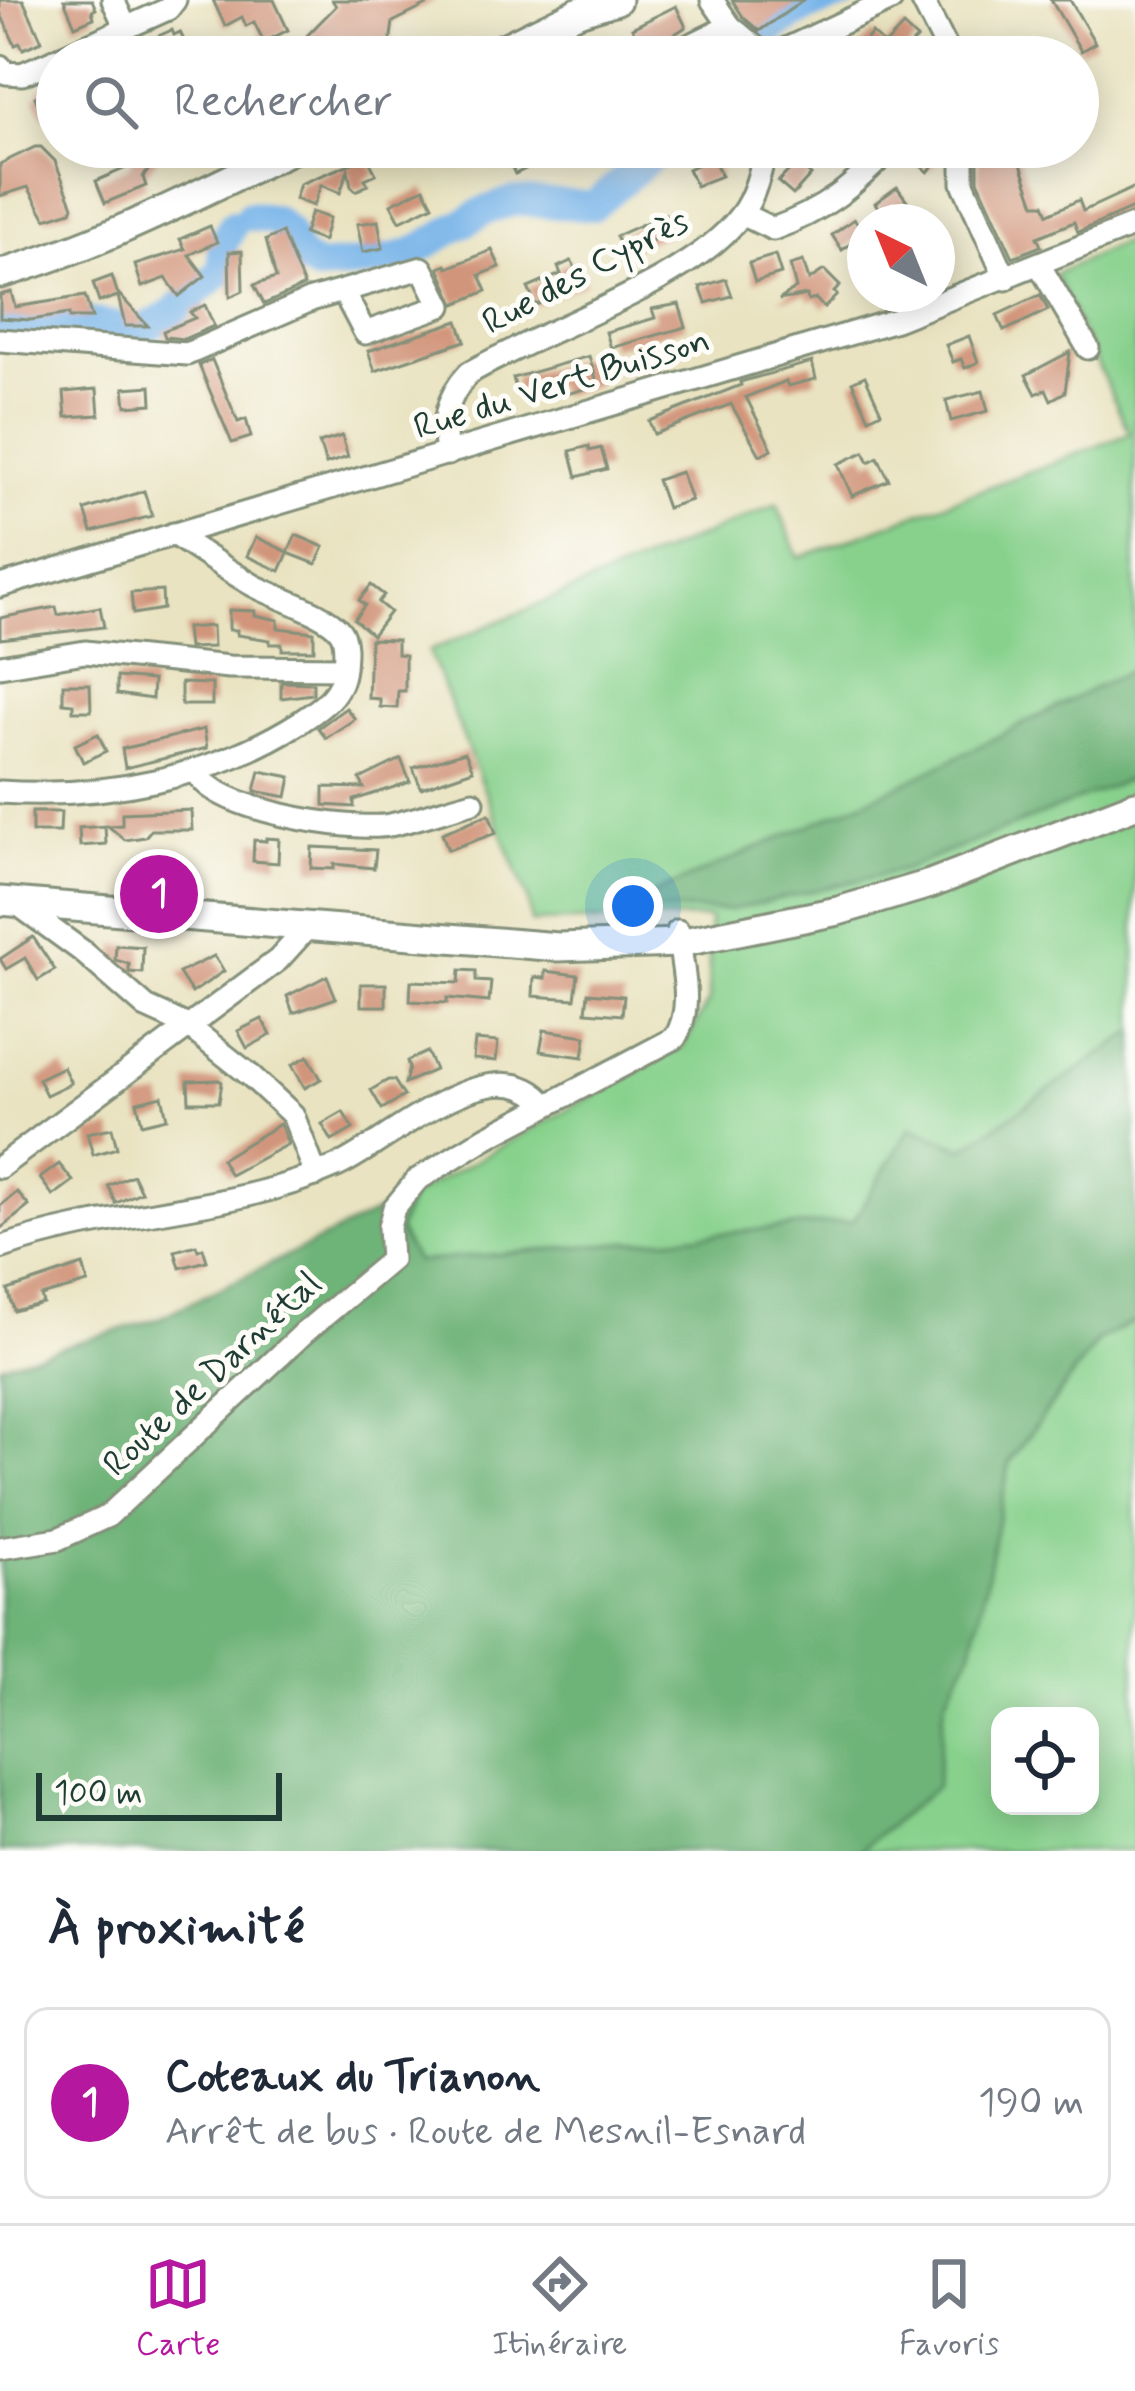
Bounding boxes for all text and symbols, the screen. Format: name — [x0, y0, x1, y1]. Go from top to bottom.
search box — [36, 36, 1099, 168]
icon: search — [78, 69, 144, 135]
text: Rechercher — [174, 73, 393, 132]
street label: Rue des Cyprès — [475, 199, 697, 347]
north arrow — [847, 204, 955, 312]
street label: Rue du Vert Buisson — [408, 318, 716, 452]
pin: 1 — [120, 849, 198, 939]
your location — [603, 876, 663, 936]
street label: Route de Darnétal — [94, 1262, 332, 1488]
map controls — [991, 1707, 1099, 1815]
button: locate — [991, 1707, 1099, 1815]
scale bar — [36, 1767, 282, 1820]
text: 100 m — [54, 1772, 143, 1816]
text: À proximité — [48, 1896, 304, 1962]
text: Coteaux du Trianon — [165, 2048, 540, 2107]
text: 1 — [81, 2078, 99, 2129]
text: 190 m — [978, 2078, 1084, 2129]
text: Arrêt de bus · Route de Mesnil-Esnard — [165, 2107, 806, 2158]
tab: Carte — [136, 2251, 220, 2367]
tab: Itinéraire — [492, 2251, 627, 2367]
tab: Favoris — [899, 2251, 999, 2367]

